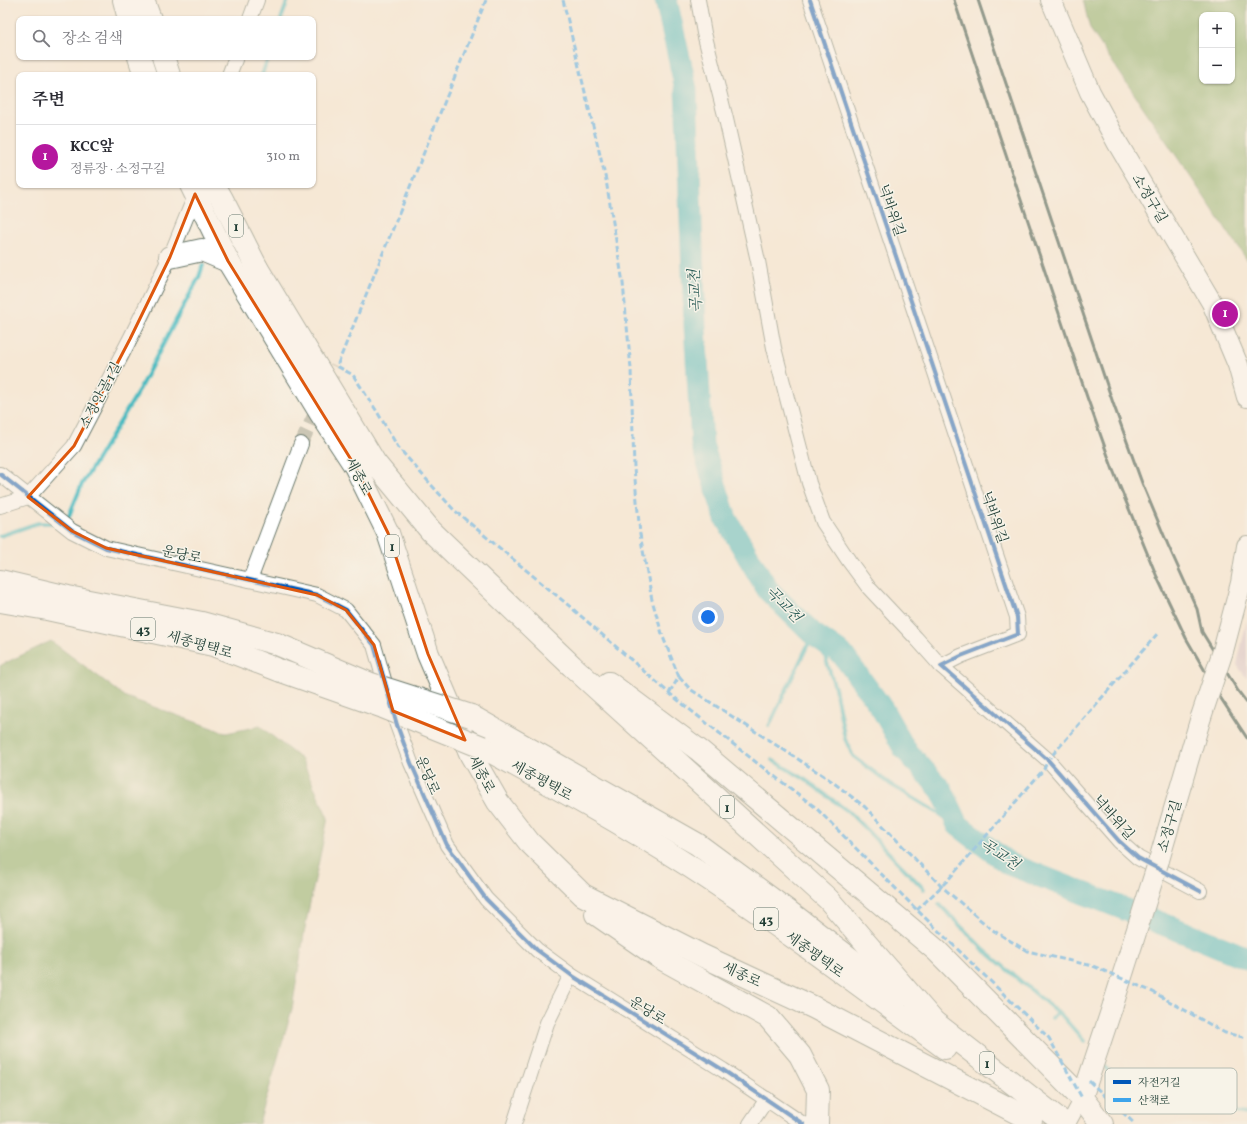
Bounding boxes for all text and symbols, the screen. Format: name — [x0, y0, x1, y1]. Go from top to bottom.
map controls — [1199, 12, 1235, 84]
button: + — [1199, 12, 1235, 48]
search box — [16, 16, 316, 60]
icon: search — [30, 27, 52, 49]
text: 장소 검색 — [62, 29, 123, 50]
button: − — [1199, 48, 1235, 84]
text: 주변 — [32, 89, 65, 112]
text: KCC앞 — [70, 137, 114, 158]
text: 1 — [42, 148, 48, 166]
text: 310 m — [266, 148, 300, 166]
text: 정류장 · 소정구길 — [70, 161, 166, 179]
street label: 소정구길 — [1127, 171, 1171, 227]
street label: 넉바위길 — [873, 182, 908, 239]
road number: 1 — [229, 215, 243, 237]
water label: 곡교천 — [685, 267, 708, 313]
pin: 1 — [1212, 299, 1238, 329]
street label: 소정안골1길 — [76, 359, 127, 432]
street label: 세종로 — [340, 454, 376, 499]
street label: 넉바위길 — [976, 489, 1011, 546]
road number: 1 — [385, 535, 399, 557]
street label: 운당로 — [160, 542, 204, 569]
water label: 곡교천 — [760, 582, 807, 629]
your location — [698, 607, 718, 627]
road number: 43 — [131, 618, 155, 640]
street label: 세종평택로 — [164, 627, 235, 664]
street label: 세종로 — [463, 752, 499, 797]
street label: 운당로 — [410, 753, 443, 798]
street label: 세종평택로 — [507, 757, 576, 806]
street label: 넉바위길 — [1088, 792, 1138, 844]
road number: 1 — [720, 796, 734, 818]
street label: 소정구길 — [1154, 798, 1187, 855]
water label: 곡교천 — [975, 835, 1024, 877]
road number: 43 — [754, 908, 778, 930]
street label: 세종평택로 — [781, 928, 847, 983]
street label: 세종로 — [719, 958, 764, 993]
street label: 운당로 — [625, 992, 670, 1030]
road number: 1 — [980, 1052, 994, 1074]
legend — [1105, 1068, 1237, 1114]
text: 자전거길 — [1138, 1076, 1181, 1091]
text: 산책로 — [1138, 1094, 1170, 1109]

